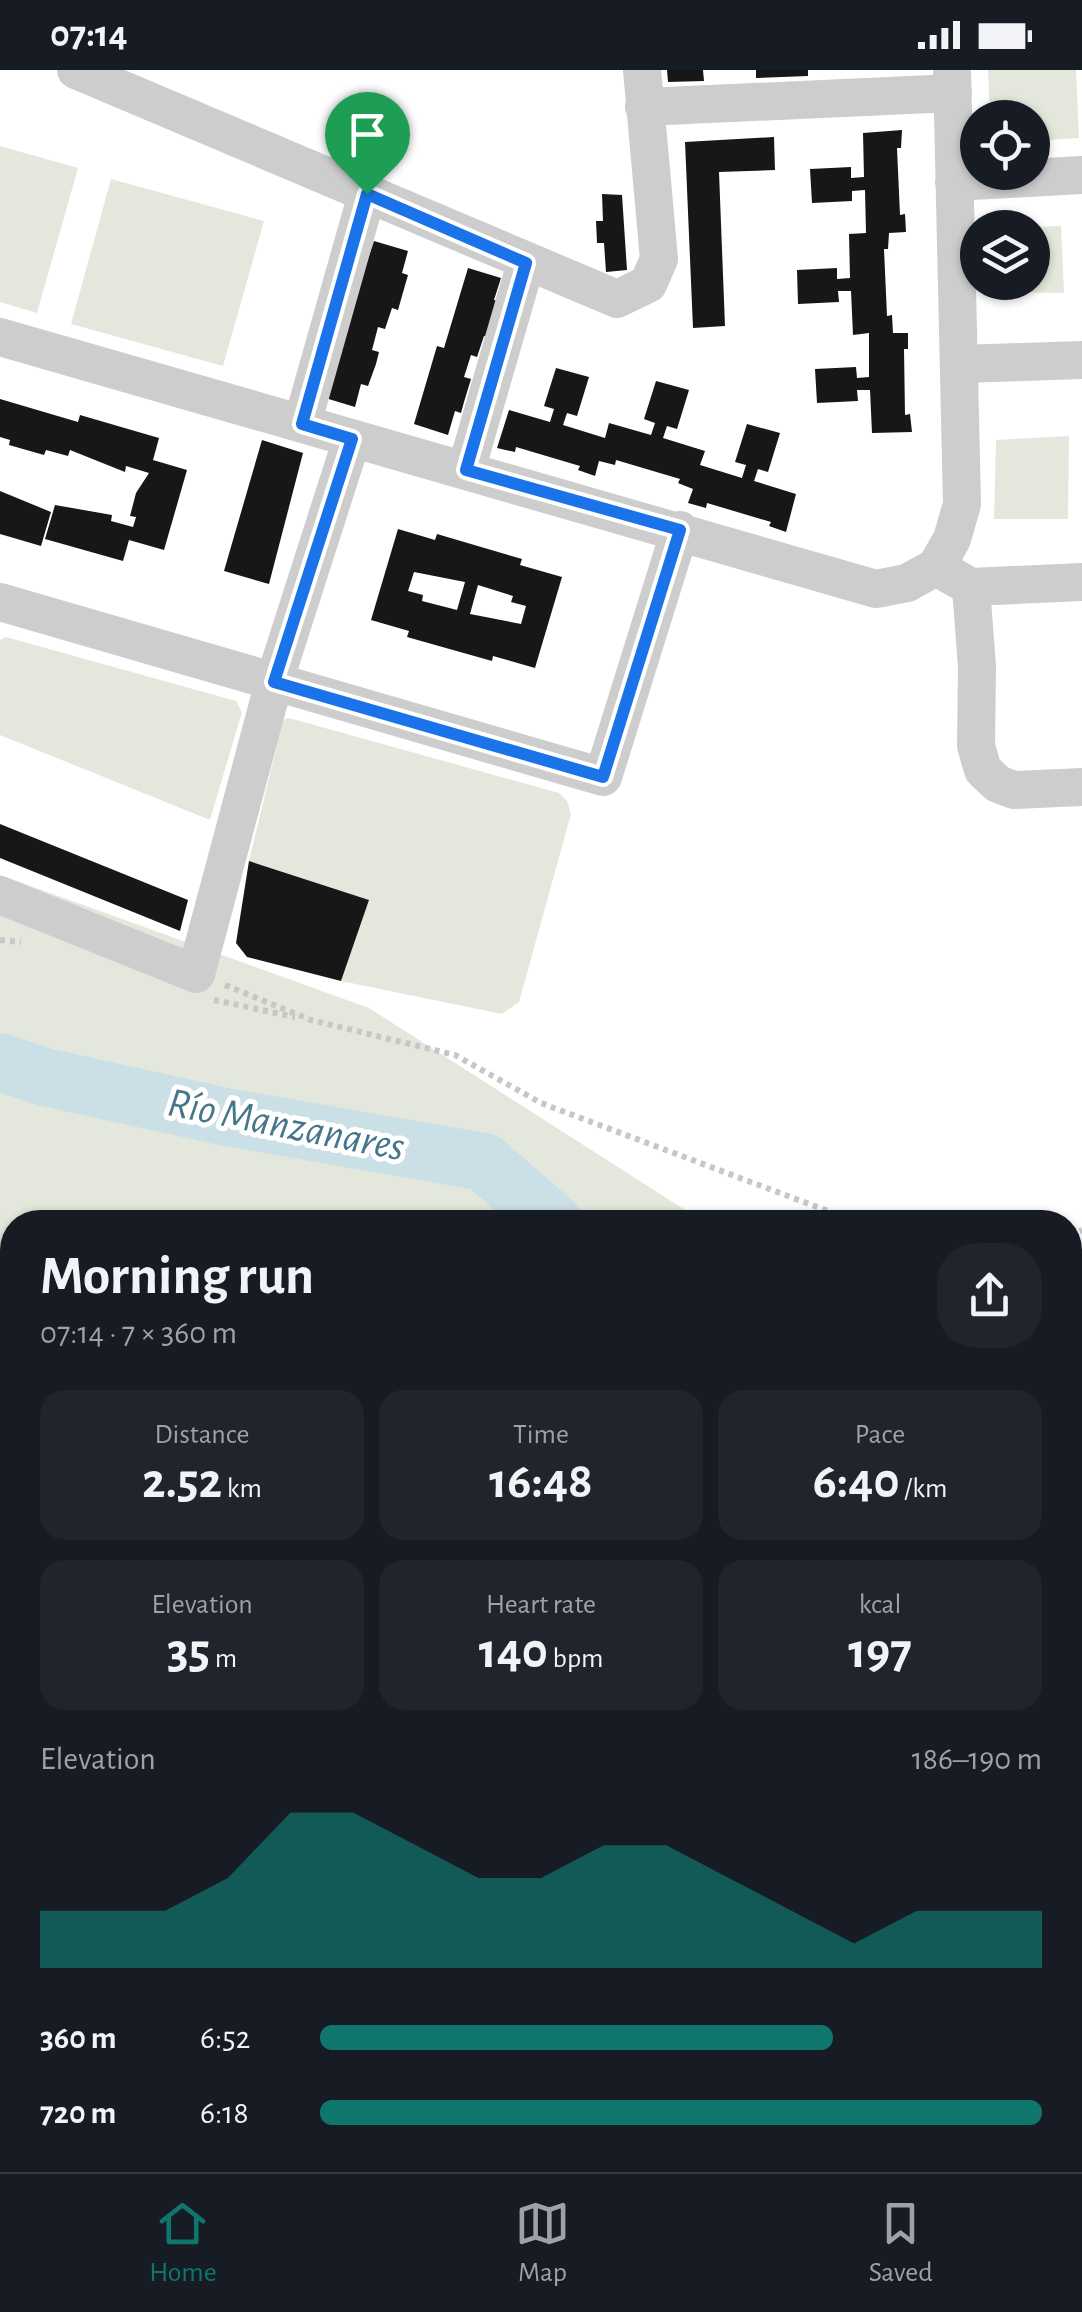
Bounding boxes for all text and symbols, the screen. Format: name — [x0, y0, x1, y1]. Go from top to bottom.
text: 07:14 — [50, 16, 128, 54]
pin — [325, 92, 410, 195]
map controls — [960, 100, 1050, 300]
button: locate — [960, 100, 1050, 190]
icon: arrive — [340, 107, 395, 162]
button: layers — [960, 210, 1050, 300]
water label: Río Manzanares — [164, 1081, 408, 1169]
button: share — [937, 1243, 1042, 1348]
text: Morning run — [40, 1249, 314, 1304]
text: 07:14 · 7 × 360 m — [40, 1317, 237, 1349]
text: Distance — [155, 1421, 249, 1449]
text: Time — [513, 1421, 569, 1449]
text: Pace — [855, 1421, 905, 1449]
text: 2.52 — [142, 1457, 222, 1507]
text: 16:48 — [489, 1457, 593, 1507]
text: 6:40 — [813, 1457, 899, 1507]
text: km — [222, 1475, 262, 1503]
text: /km — [899, 1475, 947, 1503]
text: Elevation — [151, 1591, 253, 1619]
text: Heart rate — [486, 1591, 596, 1619]
text: kcal — [859, 1591, 901, 1619]
text: 35 — [167, 1627, 210, 1677]
text: 140 — [479, 1627, 548, 1677]
text: 197 — [848, 1627, 912, 1677]
text: m — [210, 1645, 237, 1673]
text: bpm — [548, 1645, 603, 1673]
text: Elevation — [40, 1743, 156, 1775]
text: 186–190 m — [912, 1743, 1042, 1775]
text: 360 m — [40, 2022, 117, 2054]
text: 6:52 — [200, 2022, 250, 2054]
text: 720 m — [40, 2097, 116, 2129]
text: 6:18 — [200, 2097, 249, 2129]
tab: Home — [149, 2196, 217, 2290]
tab: Map — [515, 2196, 570, 2290]
tab: Saved — [869, 2196, 933, 2290]

